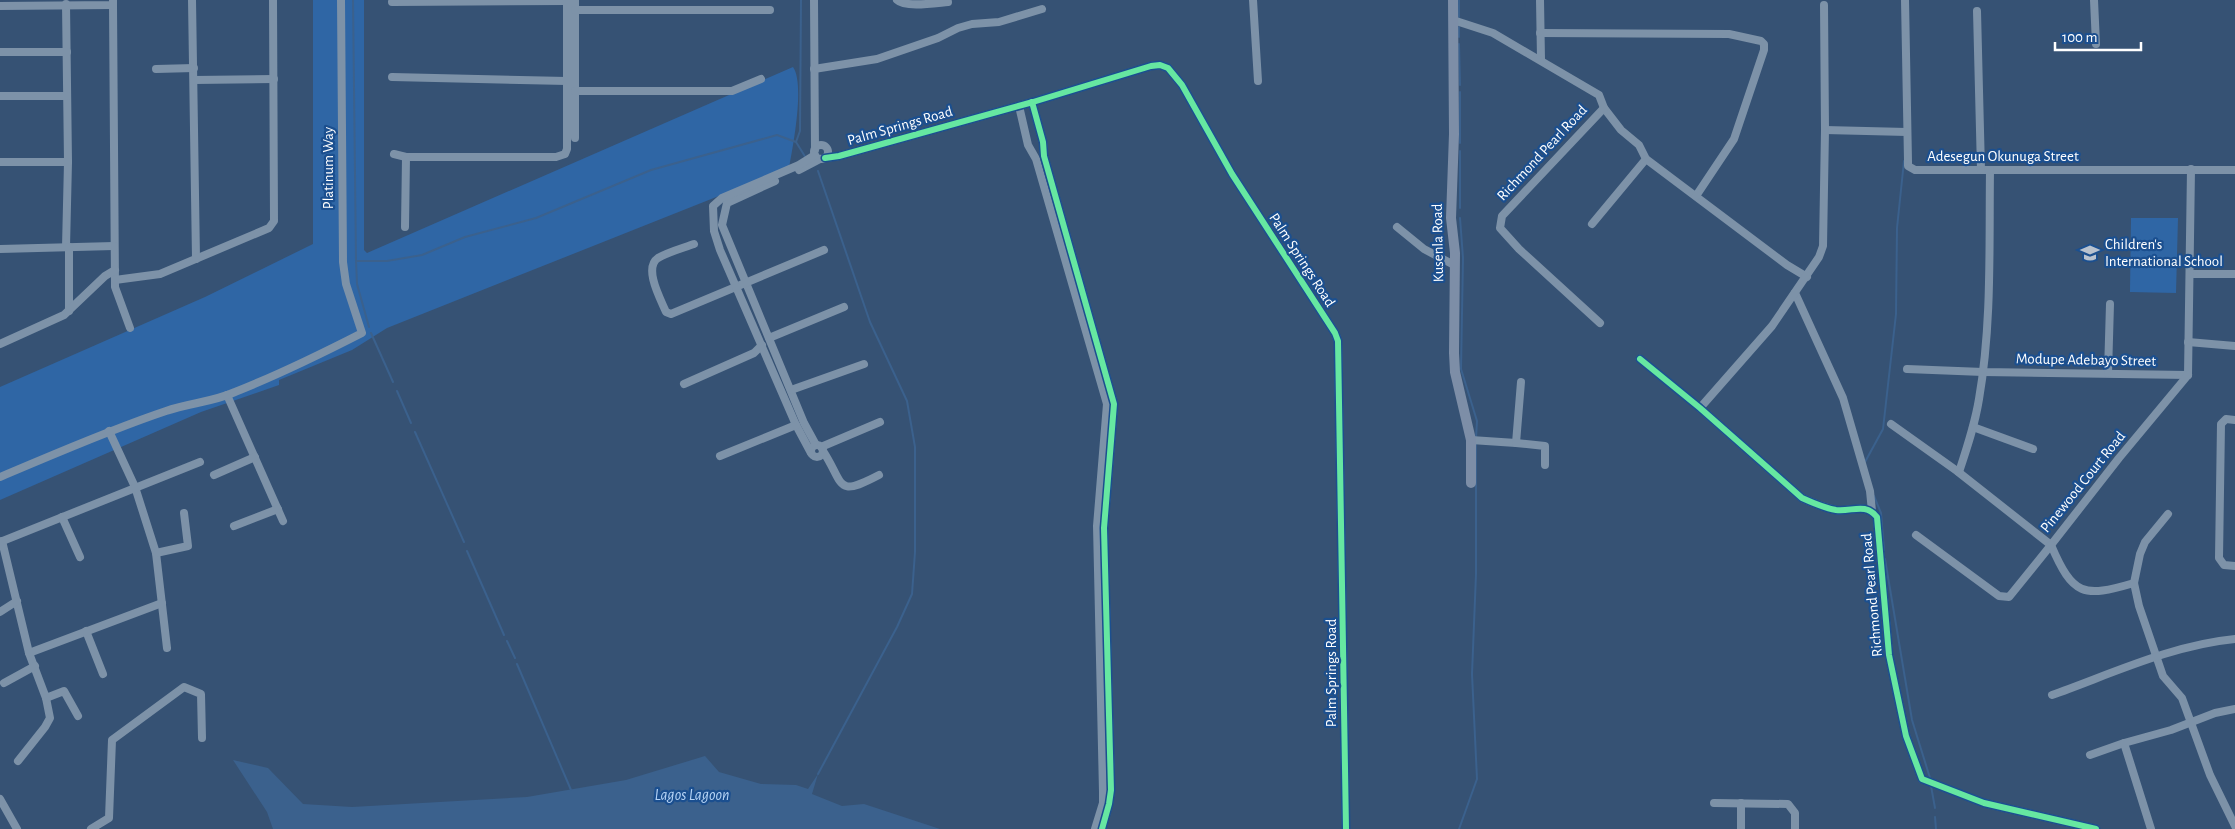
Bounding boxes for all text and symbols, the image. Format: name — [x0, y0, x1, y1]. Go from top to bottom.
scale bar — [2055, 20, 2141, 52]
text: 100 m — [2062, 30, 2097, 45]
street label: Richmond Pearl Road — [1494, 102, 1590, 204]
street label: Palm Springs Road — [846, 104, 954, 148]
street label: Platinum Way — [321, 126, 336, 209]
street label: Adesegun Okunuga Street — [1927, 149, 2079, 164]
street label: Kusenla Road — [1430, 203, 1446, 283]
street label: Palm Springs Road — [1266, 210, 1338, 310]
place label: Children's International School — [2105, 237, 2223, 269]
school or university icon: Children's International School — [2079, 242, 2101, 264]
street label: Modupe Adebayo Street — [2016, 351, 2156, 369]
street label: Pinewood Court Road — [2038, 428, 2128, 535]
street label: Richmond Pearl Road — [1859, 532, 1885, 658]
street label: Palm Springs Road — [1324, 619, 1339, 727]
water label: Lagos Lagoon — [654, 787, 730, 803]

